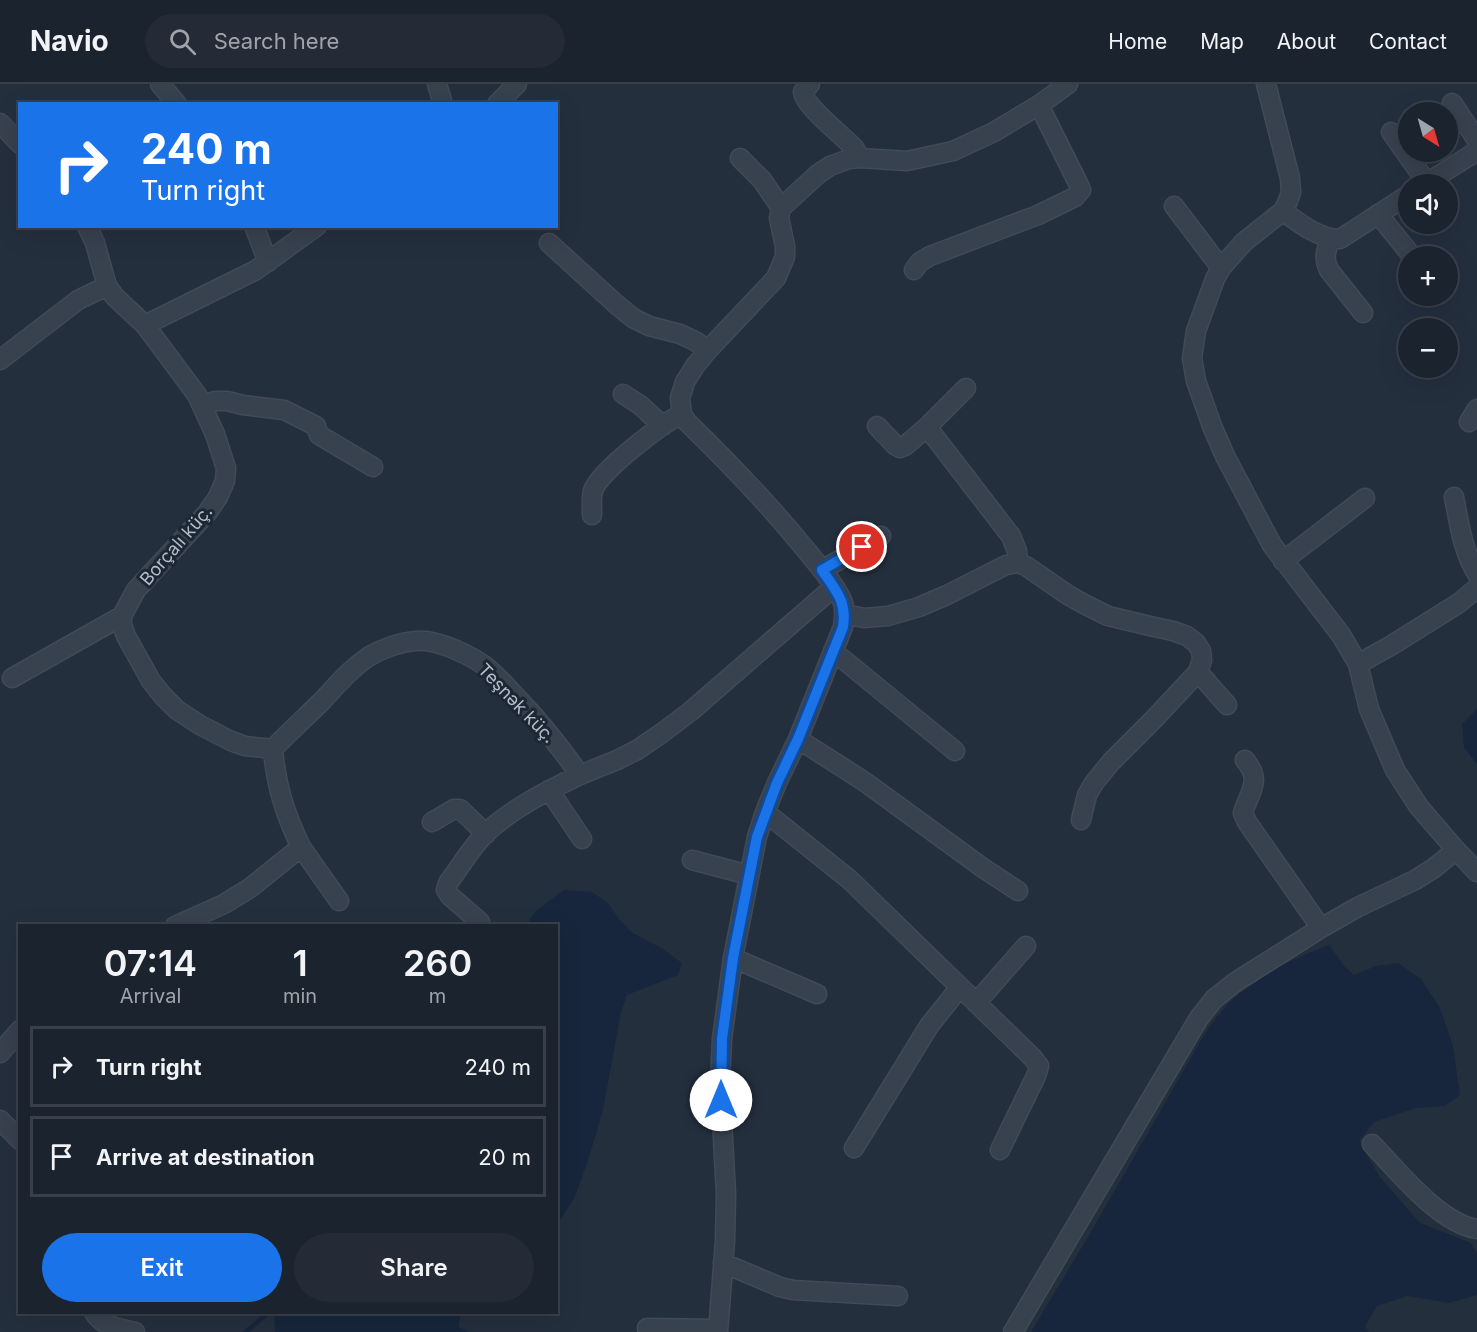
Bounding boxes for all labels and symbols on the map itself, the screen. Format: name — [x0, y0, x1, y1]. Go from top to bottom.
north arrow — [1398, 102, 1458, 162]
street label: Borçalı küç. — [135, 501, 217, 589]
pin — [836, 521, 887, 572]
street label: Teşnək küç. — [474, 659, 560, 747]
position arrow — [689, 1068, 753, 1132]

